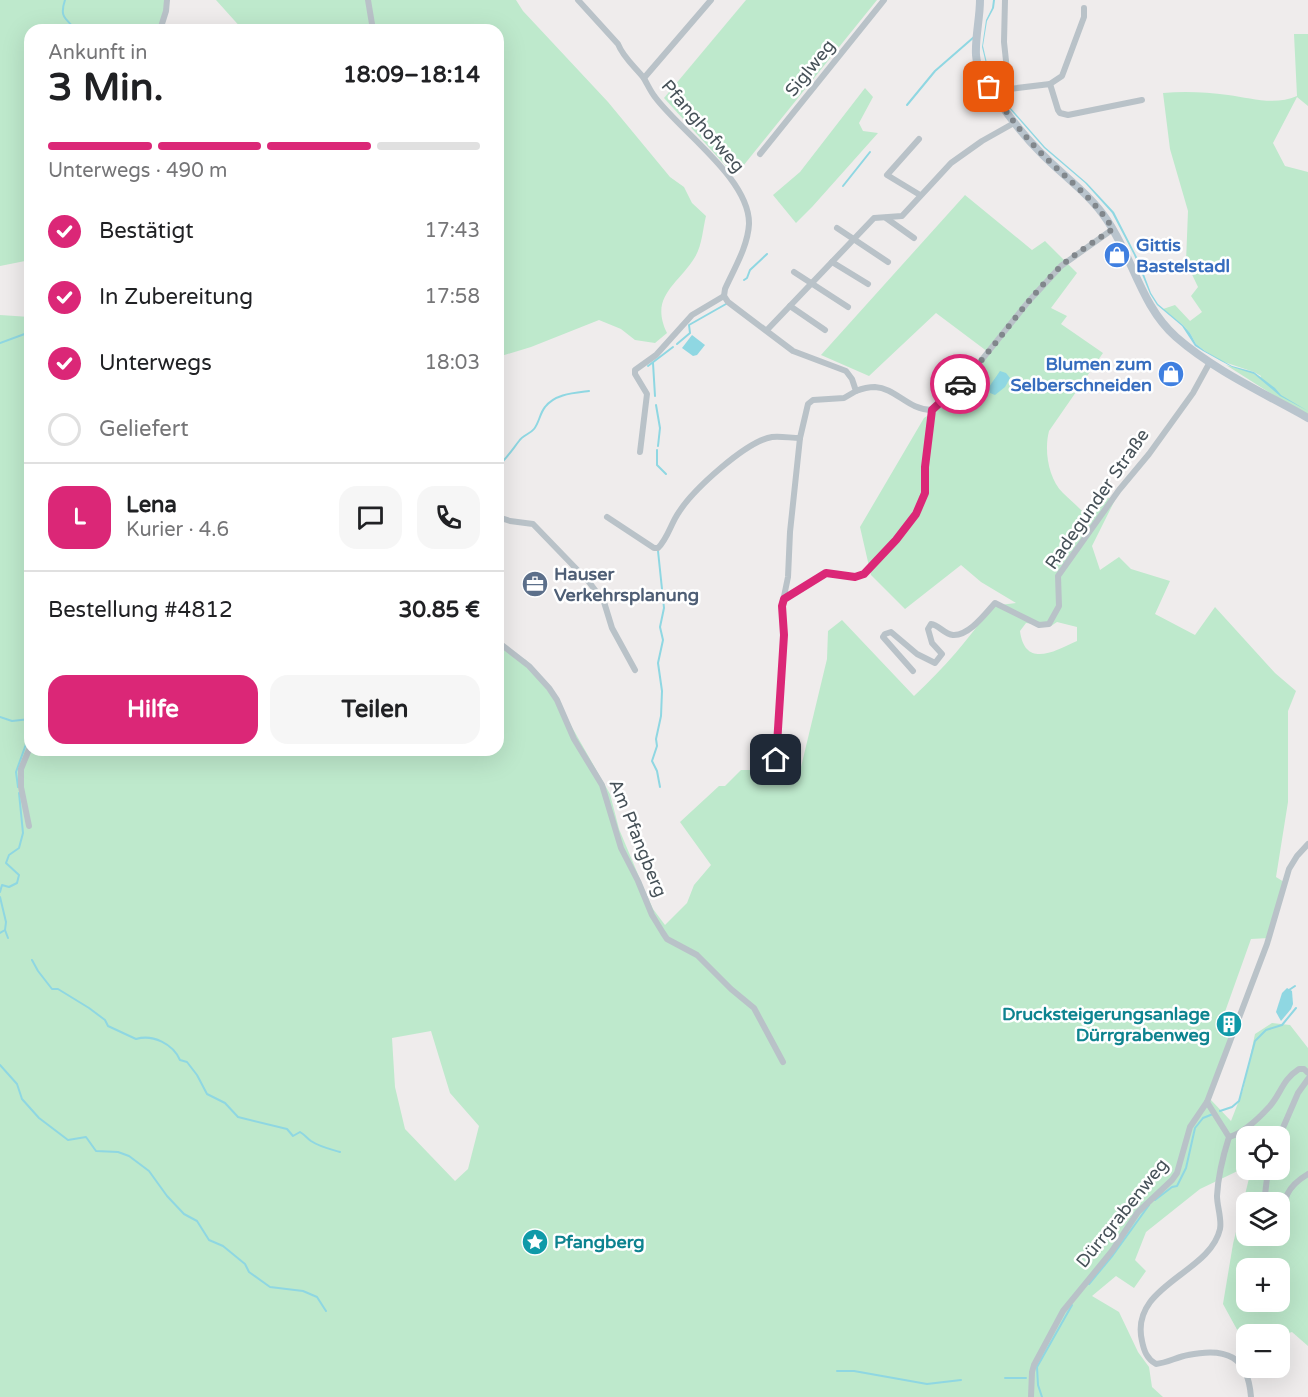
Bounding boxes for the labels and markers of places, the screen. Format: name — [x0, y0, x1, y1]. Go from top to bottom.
pin — [963, 61, 1014, 112]
place label: Gittis Bastelstadl — [1136, 234, 1230, 277]
shop icon: Gittis Bastelstadl — [1102, 240, 1132, 270]
place label: Blumen zum Selberschneiden — [1010, 353, 1152, 396]
shop icon: Blumen zum Selberschneiden — [1156, 359, 1186, 389]
place label: Hauser Verkehrsplanung — [554, 563, 699, 606]
office icon: Hauser Verkehrsplanung — [520, 569, 550, 599]
pin — [750, 734, 801, 785]
place label: Drucksteigerungsanlage Dürrgrabenweg — [1002, 1003, 1210, 1046]
building icon: Drucksteigerungsanlage Dürrgrabenweg — [1214, 1009, 1244, 1039]
place icon: Pfangberg — [520, 1227, 550, 1257]
place label: Pfangberg — [554, 1231, 645, 1253]

